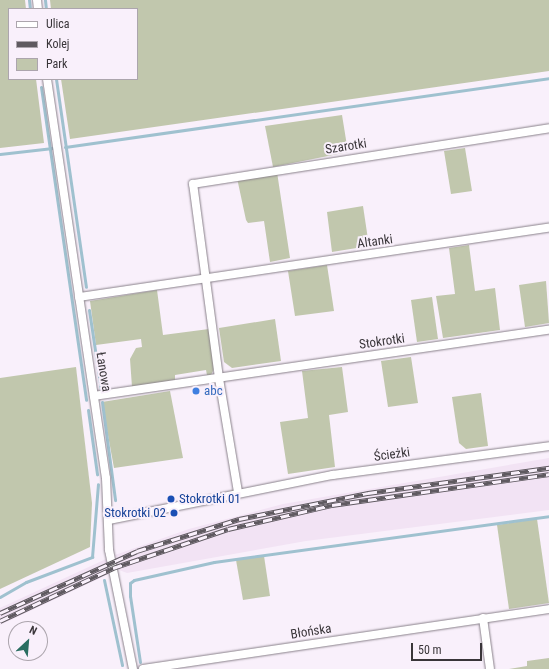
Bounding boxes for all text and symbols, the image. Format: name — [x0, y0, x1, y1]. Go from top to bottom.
legend — [8, 8, 138, 80]
text: Ulica — [46, 17, 70, 31]
text: Kolej — [46, 37, 69, 51]
text: Park — [46, 57, 67, 71]
street label: Szarotki — [324, 136, 368, 158]
street label: Altanki — [356, 232, 394, 252]
street label: Stokrotki — [358, 331, 406, 353]
street label: Łanowa — [92, 351, 114, 393]
place label: abc — [204, 383, 223, 399]
marker: abc — [191, 386, 201, 396]
street label: Ścieżki — [373, 445, 411, 465]
place label: Stokrotki 01 — [179, 491, 241, 507]
marker: Stokrotki 01 — [166, 494, 176, 504]
place label: Stokrotki 02 — [104, 505, 166, 521]
marker: Stokrotki 02 — [169, 508, 179, 518]
north arrow — [8, 621, 48, 661]
street label: Błońska — [289, 621, 333, 643]
text: N — [27, 623, 39, 638]
scale bar — [413, 635, 484, 661]
text: 50 m — [418, 643, 442, 657]

